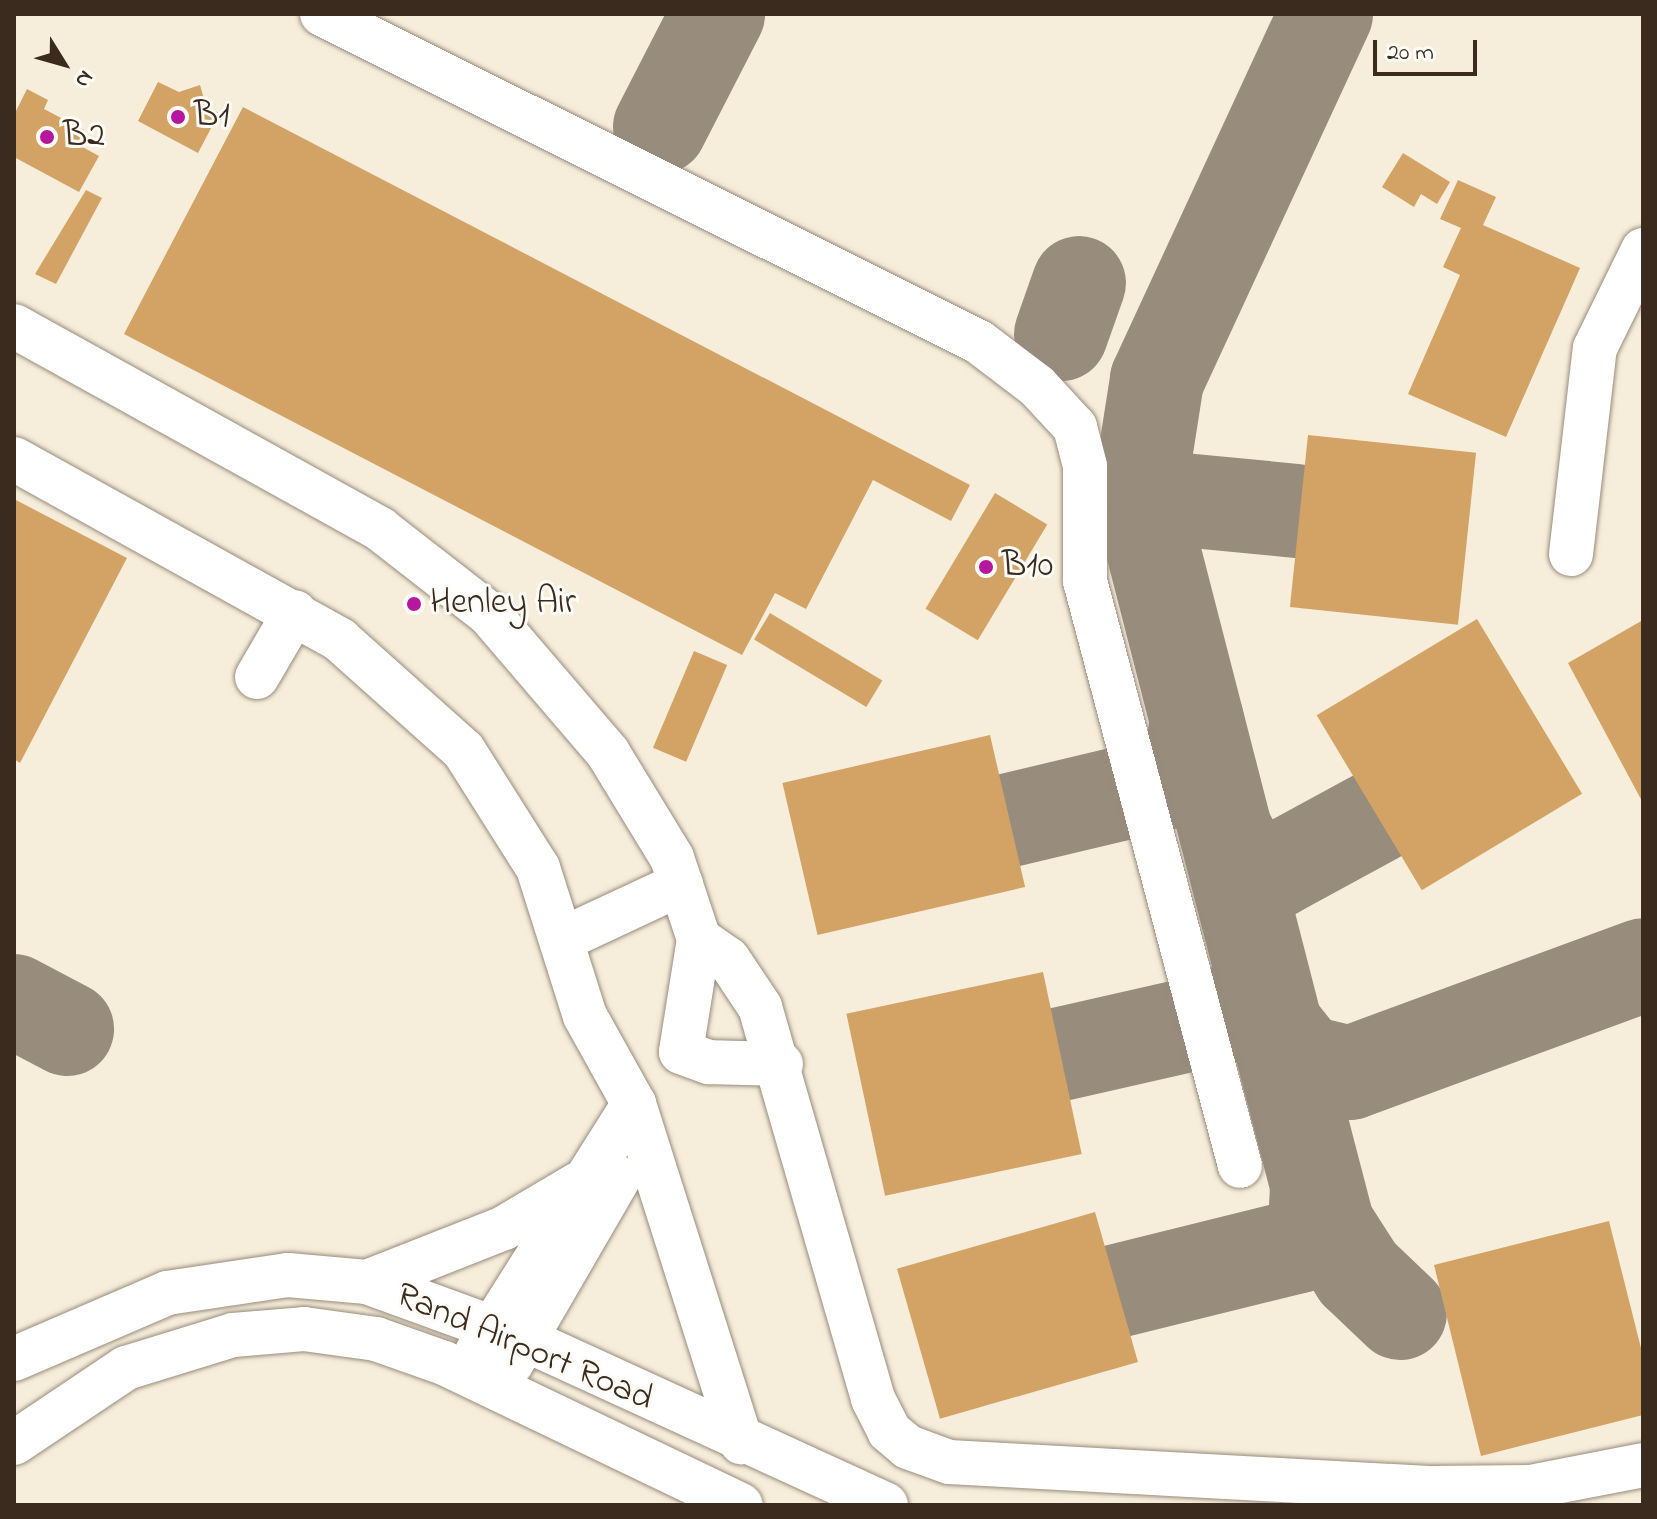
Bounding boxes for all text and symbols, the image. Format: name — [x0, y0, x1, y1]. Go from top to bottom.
north arrow — [24, 24, 104, 104]
scale bar — [1377, 24, 1481, 74]
text: 20 m — [1387, 36, 1434, 71]
text: N — [66, 63, 100, 94]
place label: B1 — [194, 95, 230, 139]
marker: B1 — [169, 108, 187, 126]
place label: B2 — [63, 115, 105, 159]
marker: B2 — [38, 128, 56, 146]
place label: B10 — [1002, 545, 1053, 589]
marker: B10 — [977, 558, 995, 576]
place label: Henley Air — [430, 582, 576, 626]
marker: Henley Air — [405, 595, 423, 613]
street label: Rand Airport Road — [389, 1274, 659, 1422]

